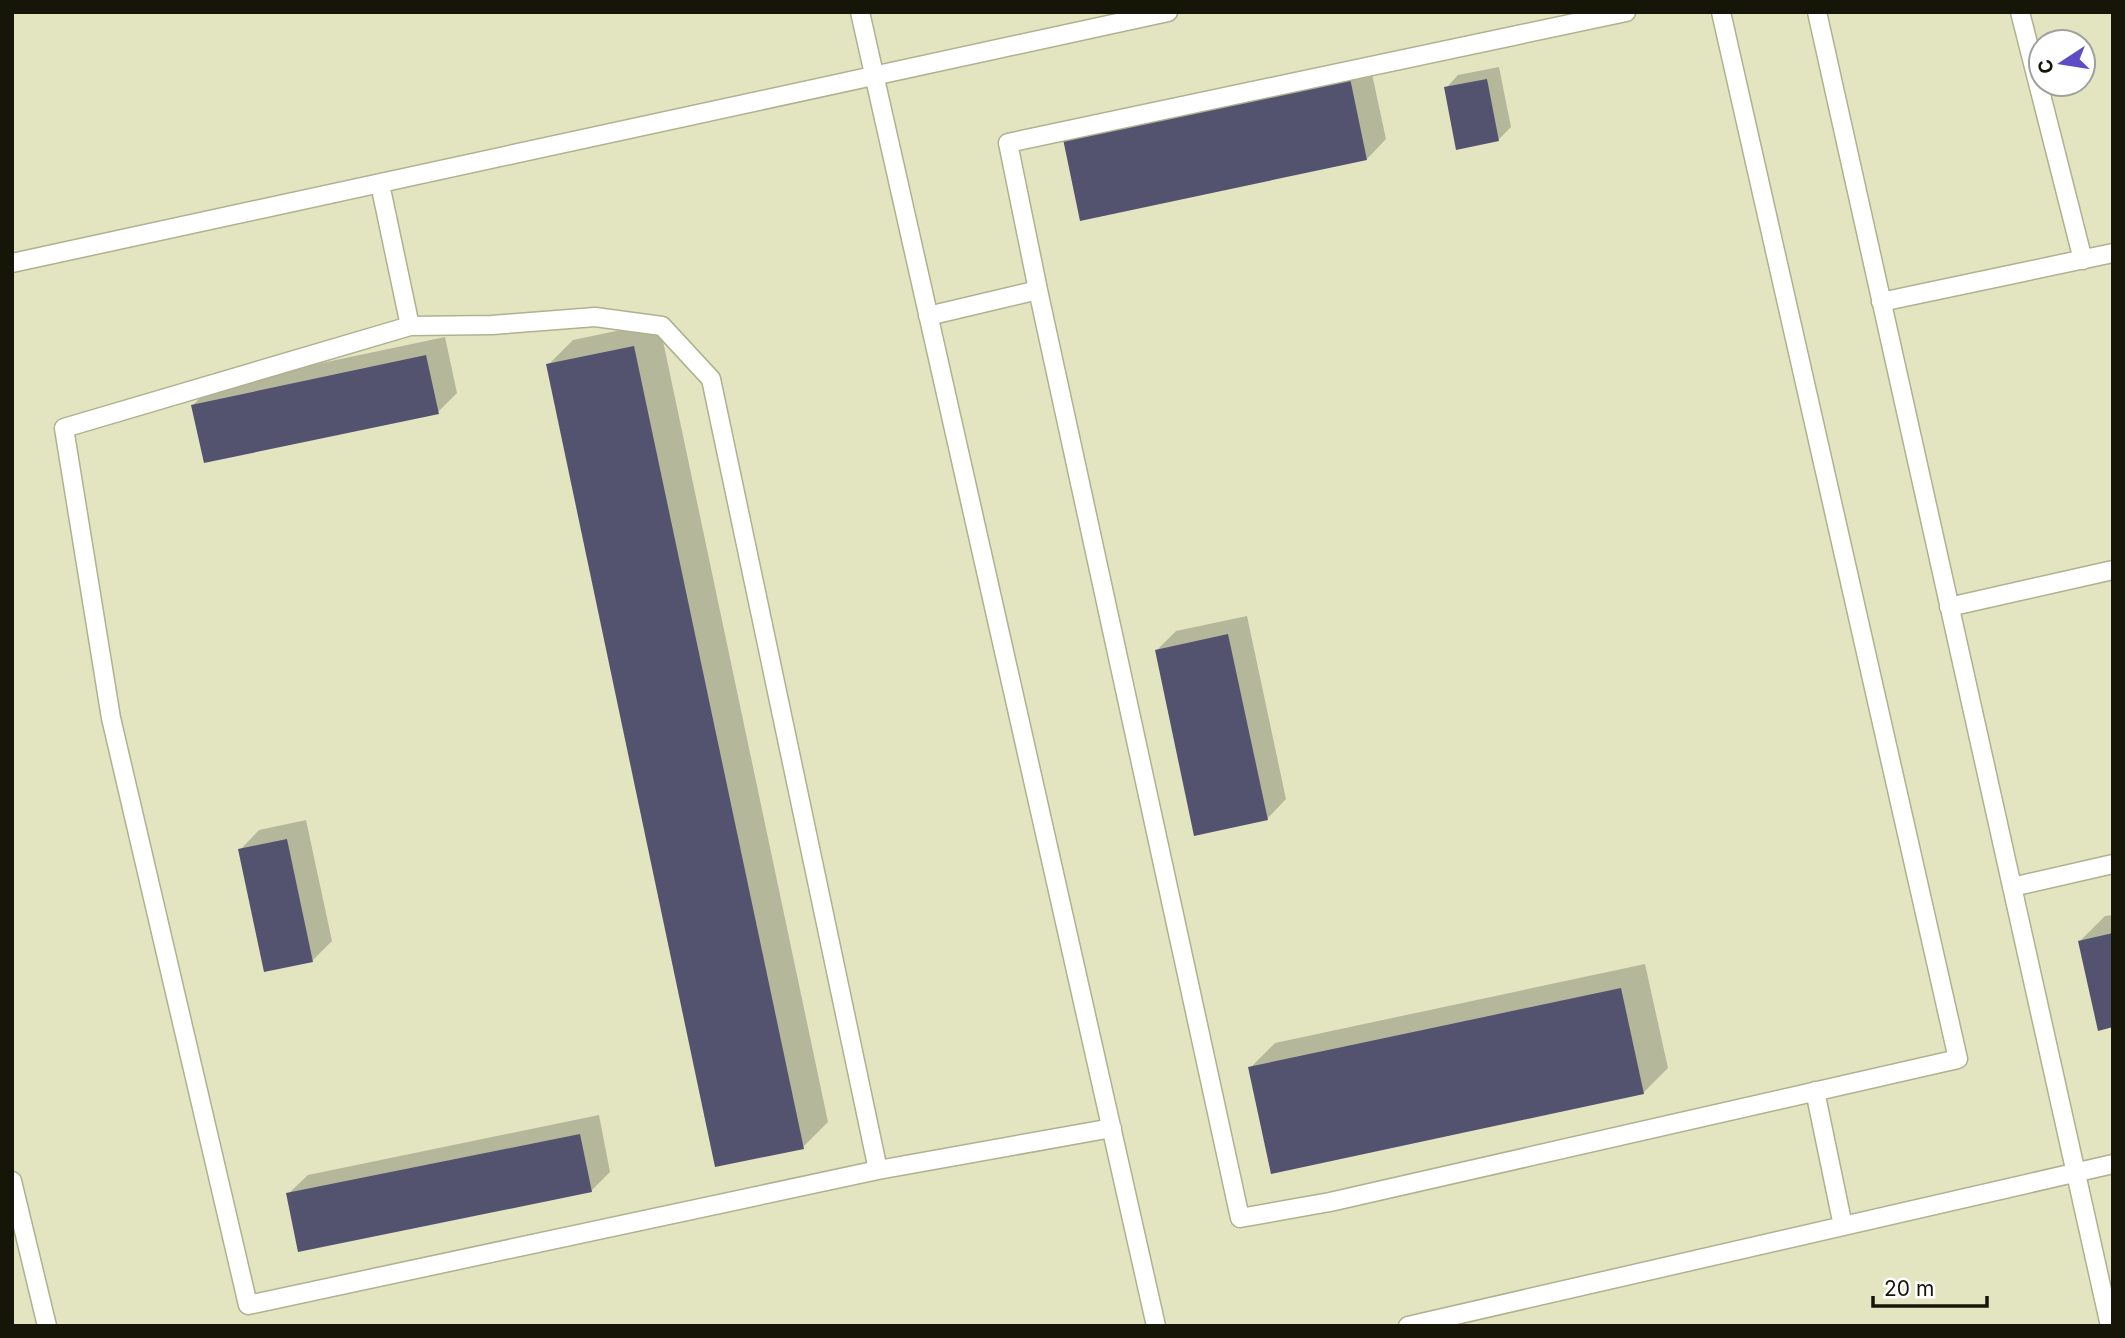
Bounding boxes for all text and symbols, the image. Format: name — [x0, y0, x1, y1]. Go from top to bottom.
north arrow — [2027, 28, 2097, 98]
text: С — [2033, 57, 2059, 76]
scale bar — [1873, 1264, 1987, 1308]
text: 20 m — [1884, 1276, 1934, 1301]

